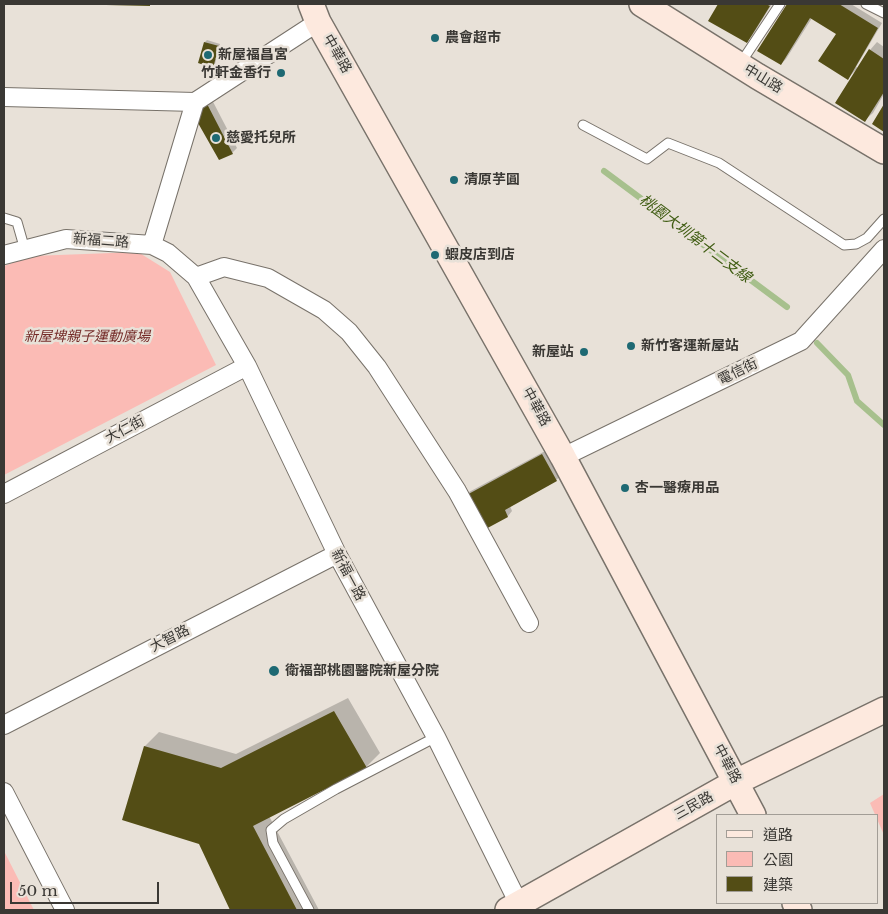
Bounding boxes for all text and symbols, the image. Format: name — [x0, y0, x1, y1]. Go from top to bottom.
place label: 農會超市 — [445, 30, 501, 46]
street label: 中華路 — [319, 32, 355, 76]
marker: 農會超市 — [429, 32, 441, 44]
place label: 新屋福昌宮 — [218, 47, 288, 63]
marker: 新屋福昌宮 — [202, 49, 214, 61]
street label: 中山路 — [741, 61, 785, 97]
place label: 竹軒金香行 — [201, 65, 271, 81]
marker: 竹軒金香行 — [275, 67, 287, 79]
place label: 慈愛托兒所 — [226, 130, 296, 146]
marker: 慈愛托兒所 — [210, 132, 222, 144]
place label: 清原芋圓 — [464, 172, 520, 188]
marker: 清原芋圓 — [448, 174, 460, 186]
water label: 桃園大圳第十二支線 — [636, 191, 754, 287]
street label: 新福二路 — [72, 231, 130, 251]
place label: 蝦皮店到店 — [445, 247, 515, 263]
marker: 蝦皮店到店 — [429, 249, 441, 261]
park label: 新屋埤親子運動廣場 — [24, 329, 150, 345]
place label: 新竹客運新屋站 — [641, 338, 739, 354]
marker: 新竹客運新屋站 — [625, 340, 637, 352]
place label: 新屋站 — [532, 344, 574, 360]
marker: 新屋站 — [578, 346, 590, 358]
street label: 電信街 — [715, 355, 761, 389]
street label: 中華路 — [518, 385, 554, 429]
street label: 大仁街 — [103, 413, 147, 447]
place label: 杏一醫療用品 — [635, 480, 719, 496]
marker: 杏一醫療用品 — [619, 482, 631, 494]
street label: 新福一路 — [327, 546, 369, 604]
street label: 大智路 — [147, 622, 193, 656]
place label: 衛福部桃園醫院新屋分院 — [285, 663, 439, 679]
marker: 衛福部桃園醫院新屋分院 — [267, 664, 281, 678]
street label: 中華路 — [710, 742, 744, 786]
street label: 三民路 — [672, 788, 716, 824]
legend — [716, 814, 878, 904]
text: 道路 — [763, 825, 793, 844]
text: 公園 — [763, 850, 793, 869]
scale bar — [12, 872, 161, 904]
text: 建築 — [763, 875, 793, 894]
text: 50 m — [18, 881, 58, 900]

